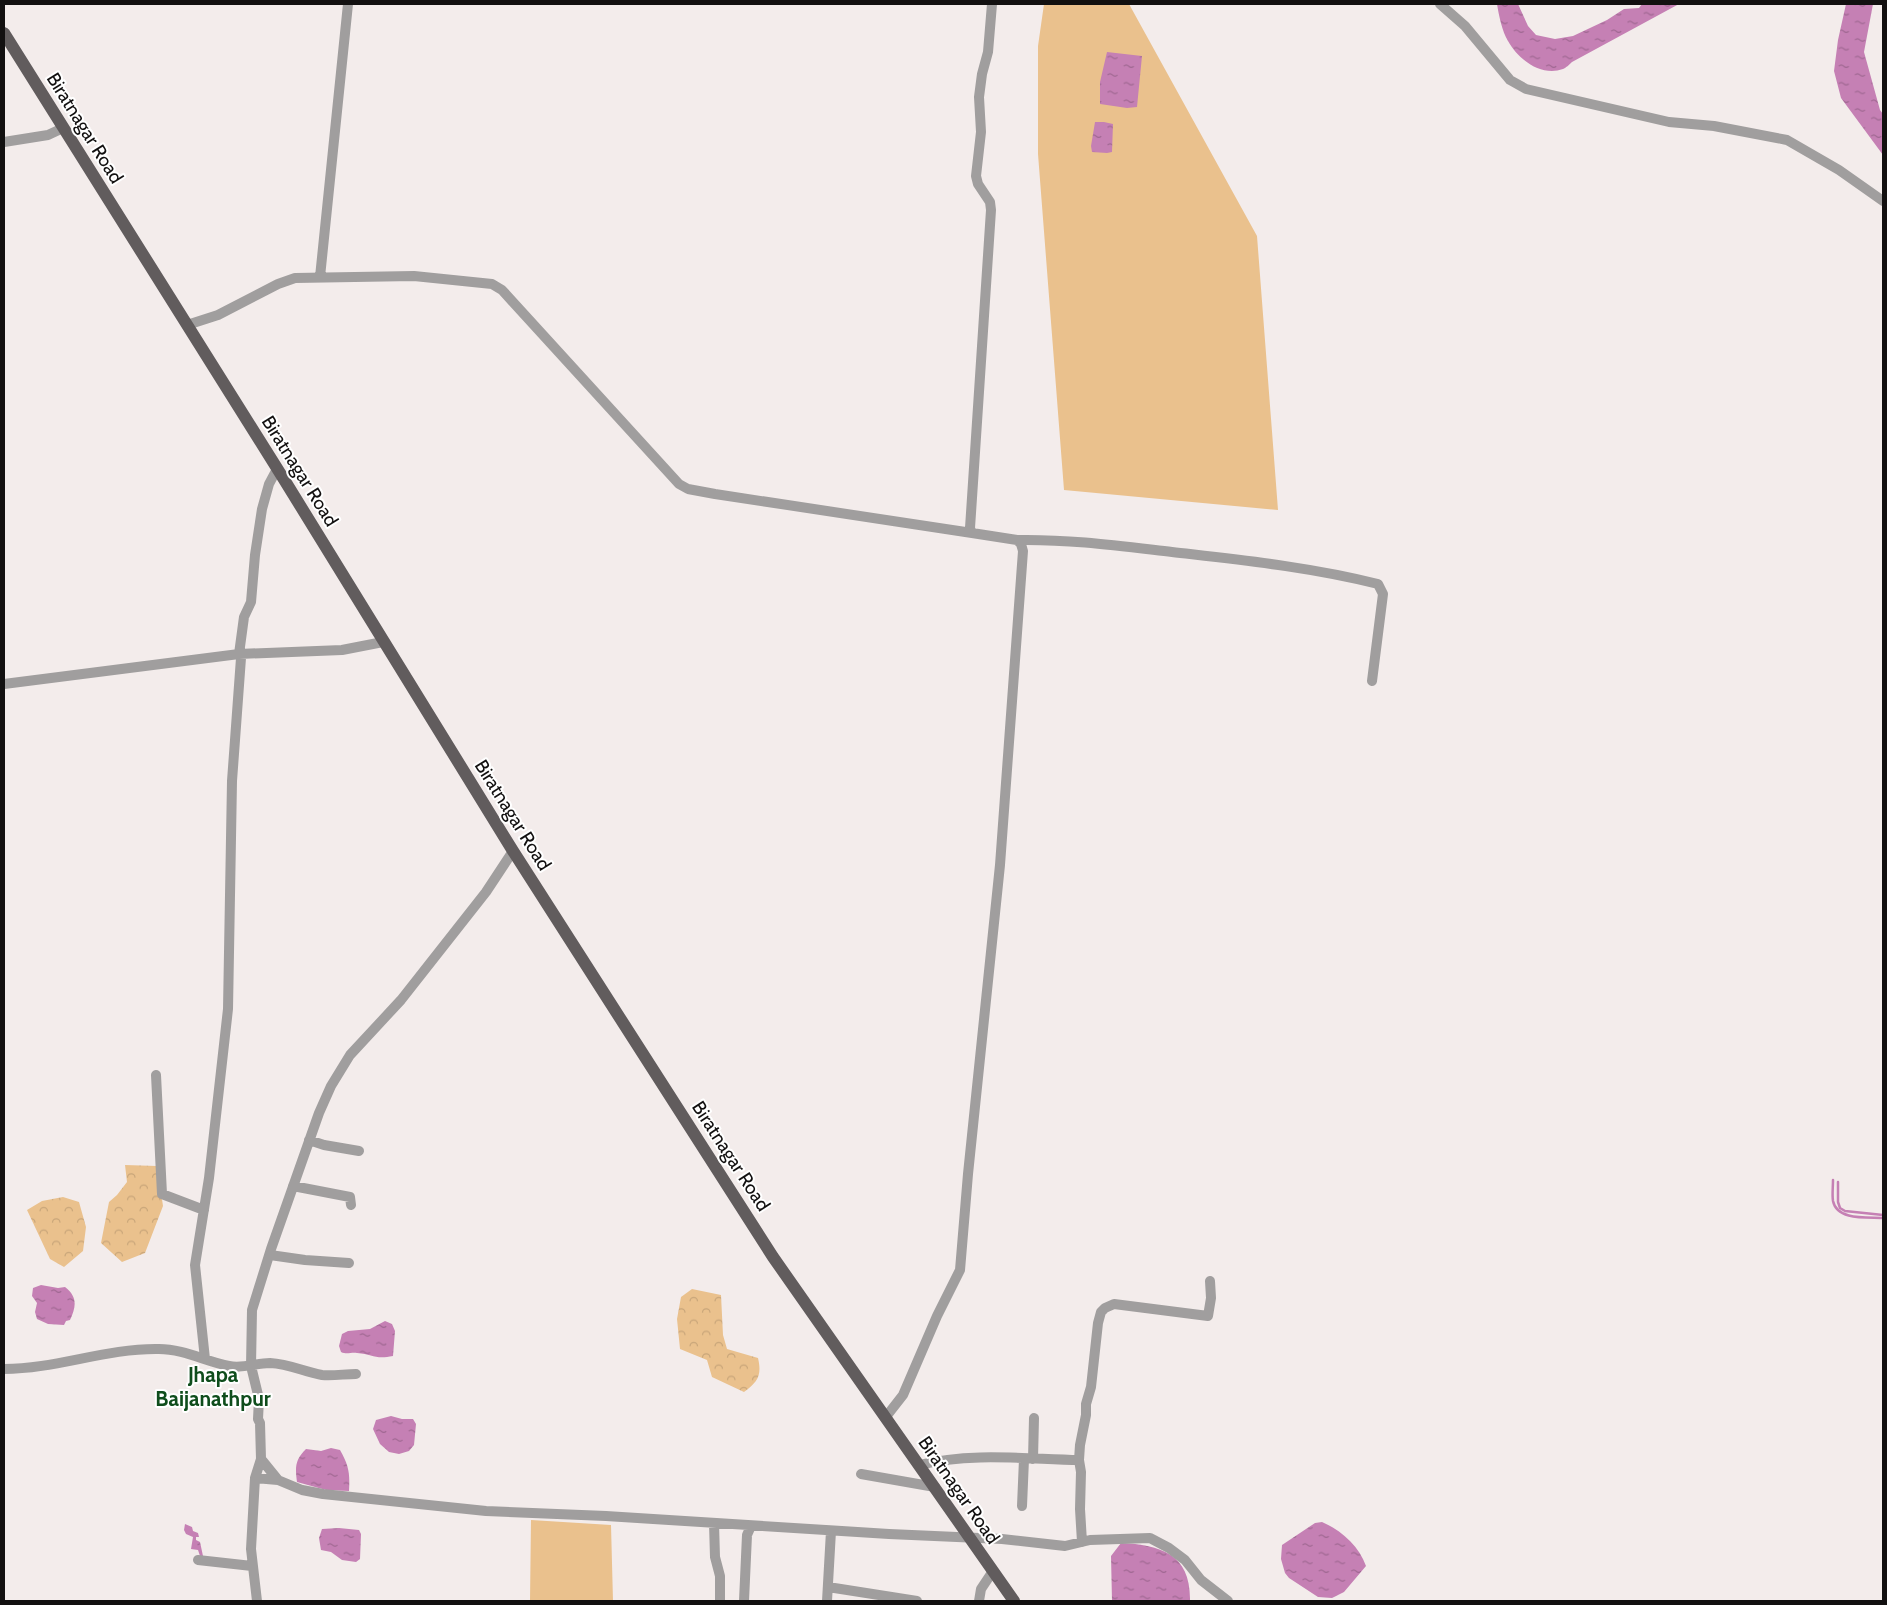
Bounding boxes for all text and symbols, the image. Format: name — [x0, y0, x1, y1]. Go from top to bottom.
street label: Biratnagar Road — [42, 68, 128, 188]
street label: Biratnagar Road — [257, 411, 343, 531]
street label: Biratnagar Road — [470, 755, 556, 875]
street label: Biratnagar Road — [687, 1097, 775, 1215]
district label: Jhapa Baijanathpur — [155, 1362, 271, 1411]
street label: Biratnagar Road — [913, 1432, 1005, 1548]

